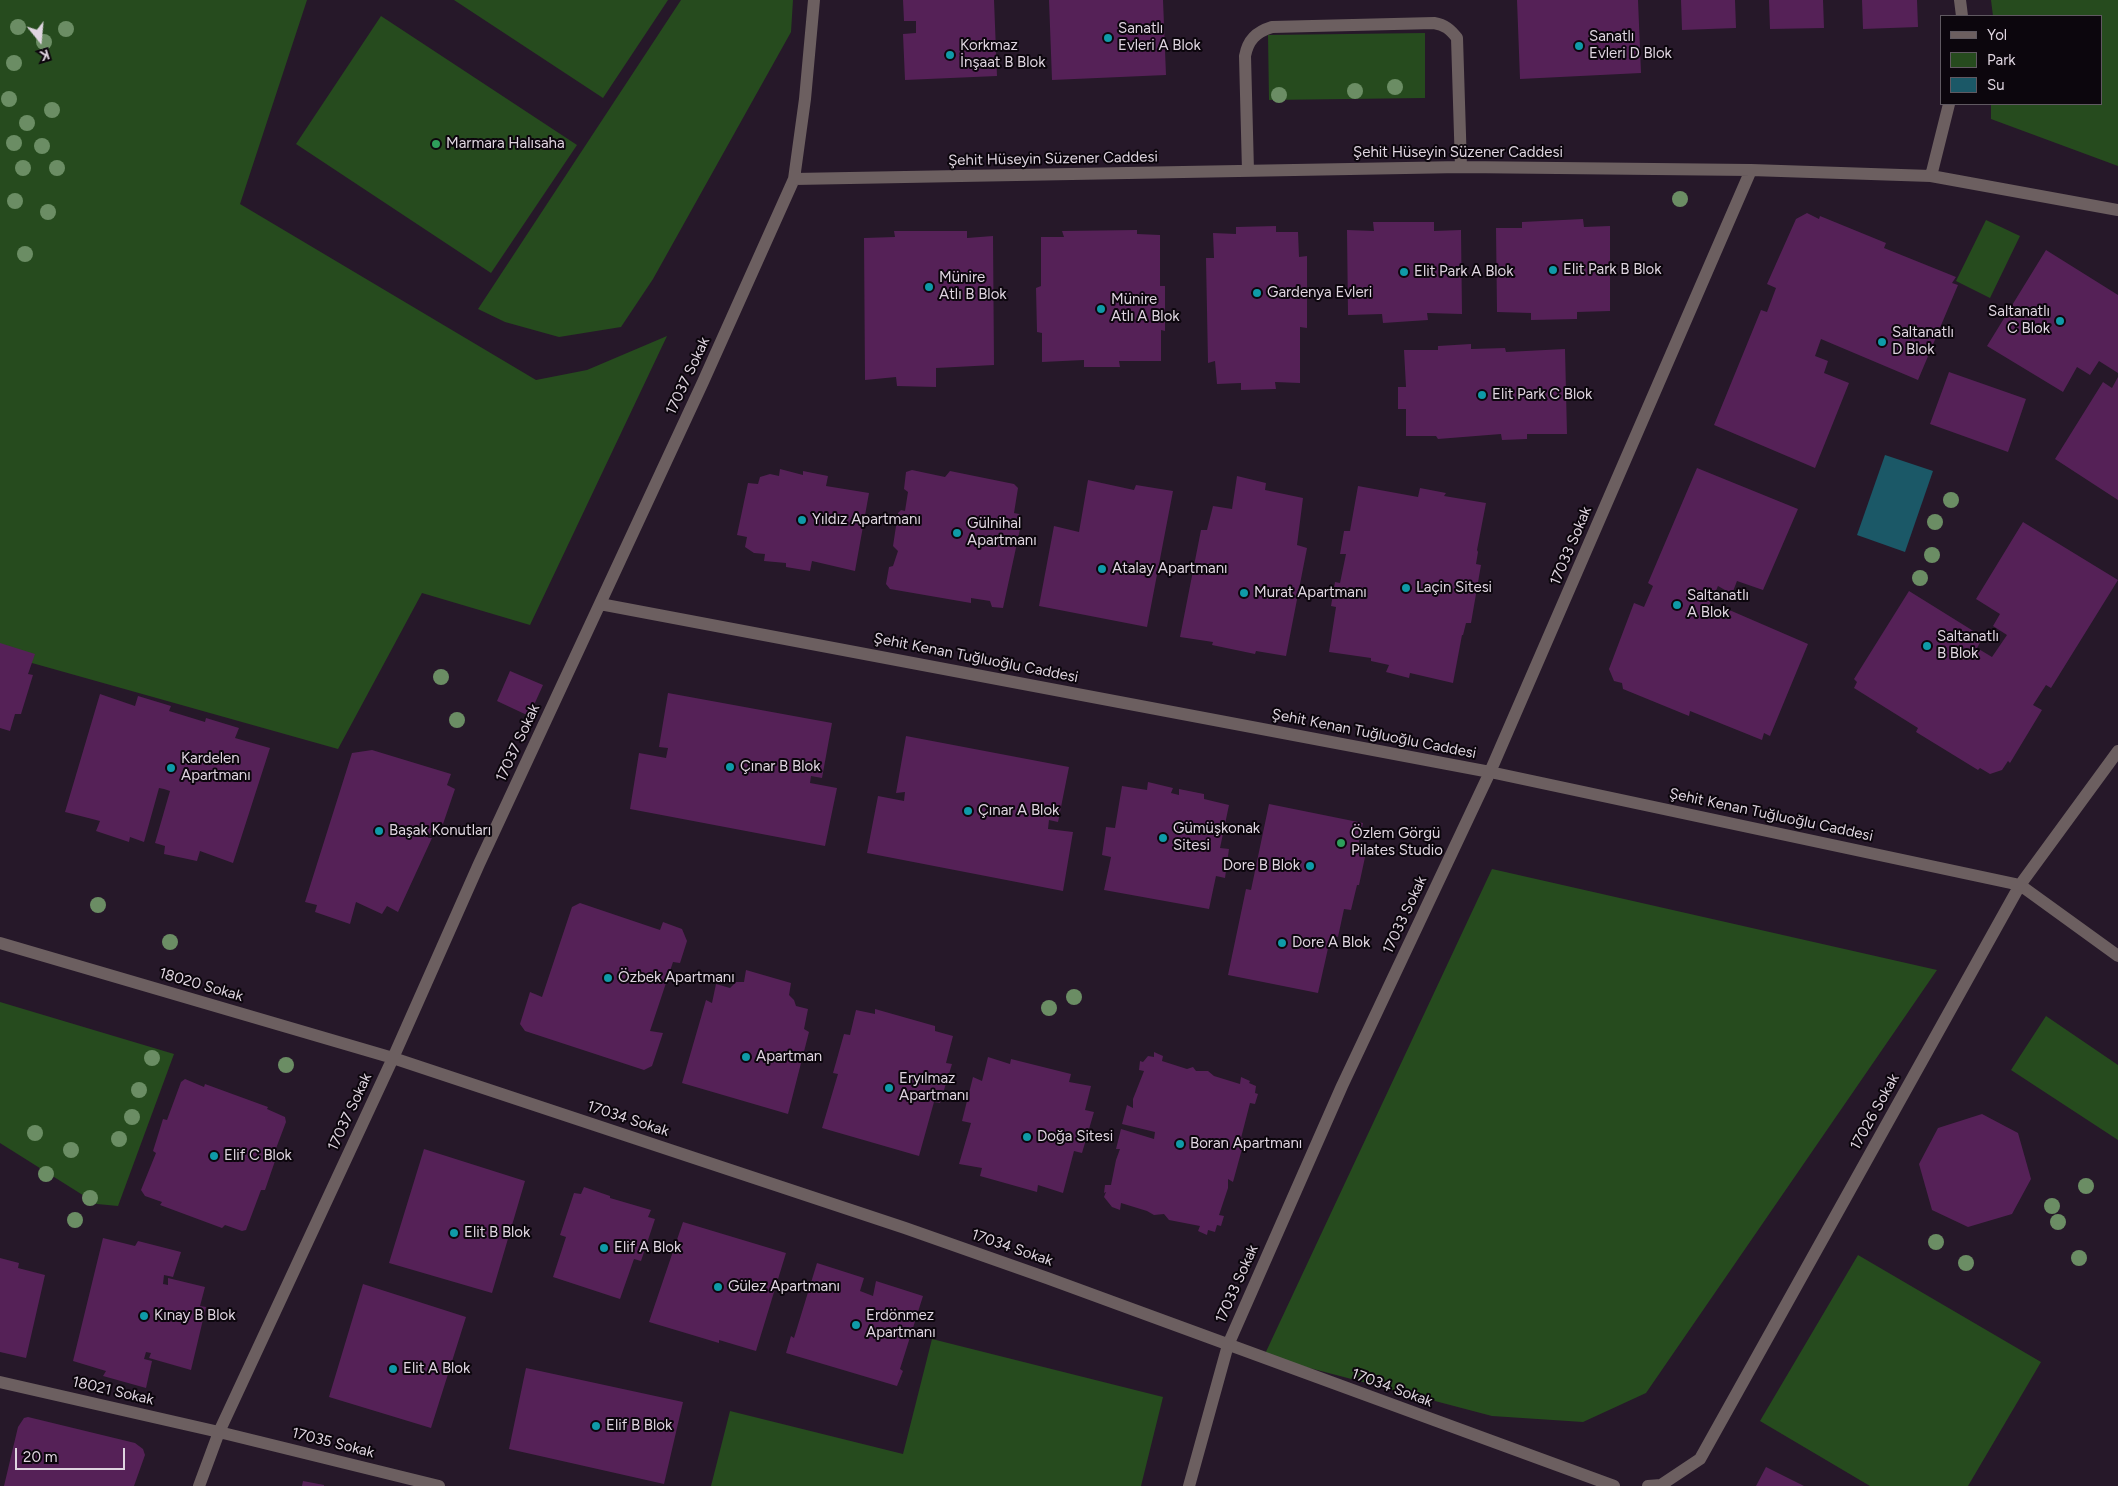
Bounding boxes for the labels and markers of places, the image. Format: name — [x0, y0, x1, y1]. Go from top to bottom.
place label: Sanatlı Evleri A Blok — [1118, 20, 1201, 55]
place label: Sanatlı Evleri D Blok — [1589, 28, 1672, 63]
marker: Sanatlı Evleri A Blok — [1102, 32, 1114, 44]
place label: Korkmaz İnşaat B Blok — [960, 37, 1045, 72]
marker: Sanatlı Evleri D Blok — [1573, 40, 1585, 52]
marker: Korkmaz İnşaat B Blok — [944, 49, 956, 61]
place label: Marmara Halısaha — [446, 135, 565, 153]
marker: Marmara Halısaha — [430, 138, 442, 150]
place label: Elit Park B Blok — [1563, 261, 1662, 279]
place label: Elit Park A Blok — [1414, 263, 1514, 281]
marker: Elit Park B Blok — [1547, 264, 1559, 276]
marker: Elit Park A Blok — [1398, 266, 1410, 278]
place label: Münire Atlı B Blok — [939, 269, 1007, 304]
marker: Münire Atlı B Blok — [923, 281, 935, 293]
place label: Gardenya Evleri — [1267, 284, 1372, 302]
marker: Gardenya Evleri — [1251, 287, 1263, 299]
place label: Münire Atlı A Blok — [1111, 291, 1180, 326]
marker: Münire Atlı A Blok — [1095, 303, 1107, 315]
place label: Saltanatlı C Blok — [1988, 303, 2050, 338]
marker: Saltanatlı C Blok — [2054, 315, 2066, 327]
place label: Saltanatlı D Blok — [1892, 324, 1954, 359]
marker: Saltanatlı D Blok — [1876, 336, 1888, 348]
place label: Elit Park C Blok — [1492, 386, 1592, 404]
marker: Elit Park C Blok — [1476, 389, 1488, 401]
place label: Yıldız Apartmanı — [812, 511, 921, 529]
marker: Yıldız Apartmanı — [796, 514, 808, 526]
place label: Gülnihal Apartmanı — [967, 515, 1037, 550]
marker: Gülnihal Apartmanı — [951, 527, 963, 539]
place label: Atalay Apartmanı — [1112, 560, 1228, 578]
marker: Atalay Apartmanı — [1096, 563, 1108, 575]
place label: Laçin Sitesi — [1416, 579, 1492, 597]
marker: Laçin Sitesi — [1400, 582, 1412, 594]
place label: Murat Apartmanı — [1254, 584, 1367, 602]
marker: Murat Apartmanı — [1238, 587, 1250, 599]
place label: Saltanatlı A Blok — [1687, 587, 1749, 622]
marker: Saltanatlı A Blok — [1671, 599, 1683, 611]
place label: Saltanatlı B Blok — [1937, 628, 1999, 663]
marker: Saltanatlı B Blok — [1921, 640, 1933, 652]
place label: Kardelen Apartmanı — [181, 750, 251, 785]
place label: Çınar B Blok — [740, 758, 820, 776]
marker: Çınar B Blok — [724, 761, 736, 773]
marker: Kardelen Apartmanı — [165, 762, 177, 774]
place label: Çınar A Blok — [978, 802, 1059, 820]
marker: Çınar A Blok — [962, 805, 974, 817]
place label: Gümüşkonak Sitesi — [1173, 820, 1260, 855]
place label: Başak Konutları — [389, 822, 491, 840]
marker: Başak Konutları — [373, 825, 385, 837]
place label: Özlem Görgü Pilates Studio — [1351, 825, 1443, 860]
marker: Gümüşkonak Sitesi — [1157, 832, 1169, 844]
marker: Özlem Görgü Pilates Studio — [1335, 837, 1347, 849]
place label: Dore B Blok — [1223, 857, 1300, 875]
marker: Dore B Blok — [1304, 860, 1316, 872]
place label: Dore A Blok — [1292, 934, 1370, 952]
marker: Dore A Blok — [1276, 937, 1288, 949]
place label: Özbek Apartmanı — [618, 969, 735, 987]
marker: Özbek Apartmanı — [602, 972, 614, 984]
place label: Apartman — [756, 1048, 822, 1066]
marker: Apartman — [740, 1051, 752, 1063]
place label: Eryılmaz Apartmanı — [899, 1070, 969, 1105]
marker: Eryılmaz Apartmanı — [883, 1082, 895, 1094]
place label: Doğa Sitesi — [1037, 1128, 1113, 1146]
marker: Doğa Sitesi — [1021, 1131, 1033, 1143]
place label: Boran Apartmanı — [1190, 1135, 1302, 1153]
marker: Boran Apartmanı — [1174, 1138, 1186, 1150]
place label: Elif C Blok — [224, 1147, 292, 1165]
marker: Elif C Blok — [208, 1150, 220, 1162]
place label: Elit B Blok — [464, 1224, 530, 1242]
marker: Elit B Blok — [448, 1227, 460, 1239]
place label: Elif A Blok — [614, 1239, 681, 1257]
marker: Elif A Blok — [598, 1242, 610, 1254]
place label: Gülez Apartmanı — [728, 1278, 840, 1296]
marker: Gülez Apartmanı — [712, 1281, 724, 1293]
place label: Kınay B Blok — [154, 1307, 235, 1325]
place label: Erdönmez Apartmanı — [866, 1307, 936, 1342]
marker: Kınay B Blok — [138, 1310, 150, 1322]
marker: Erdönmez Apartmanı — [850, 1319, 862, 1331]
place label: Elit A Blok — [403, 1360, 470, 1378]
marker: Elit A Blok — [387, 1363, 399, 1375]
place label: Elif B Blok — [606, 1417, 672, 1435]
marker: Elif B Blok — [590, 1420, 602, 1432]

